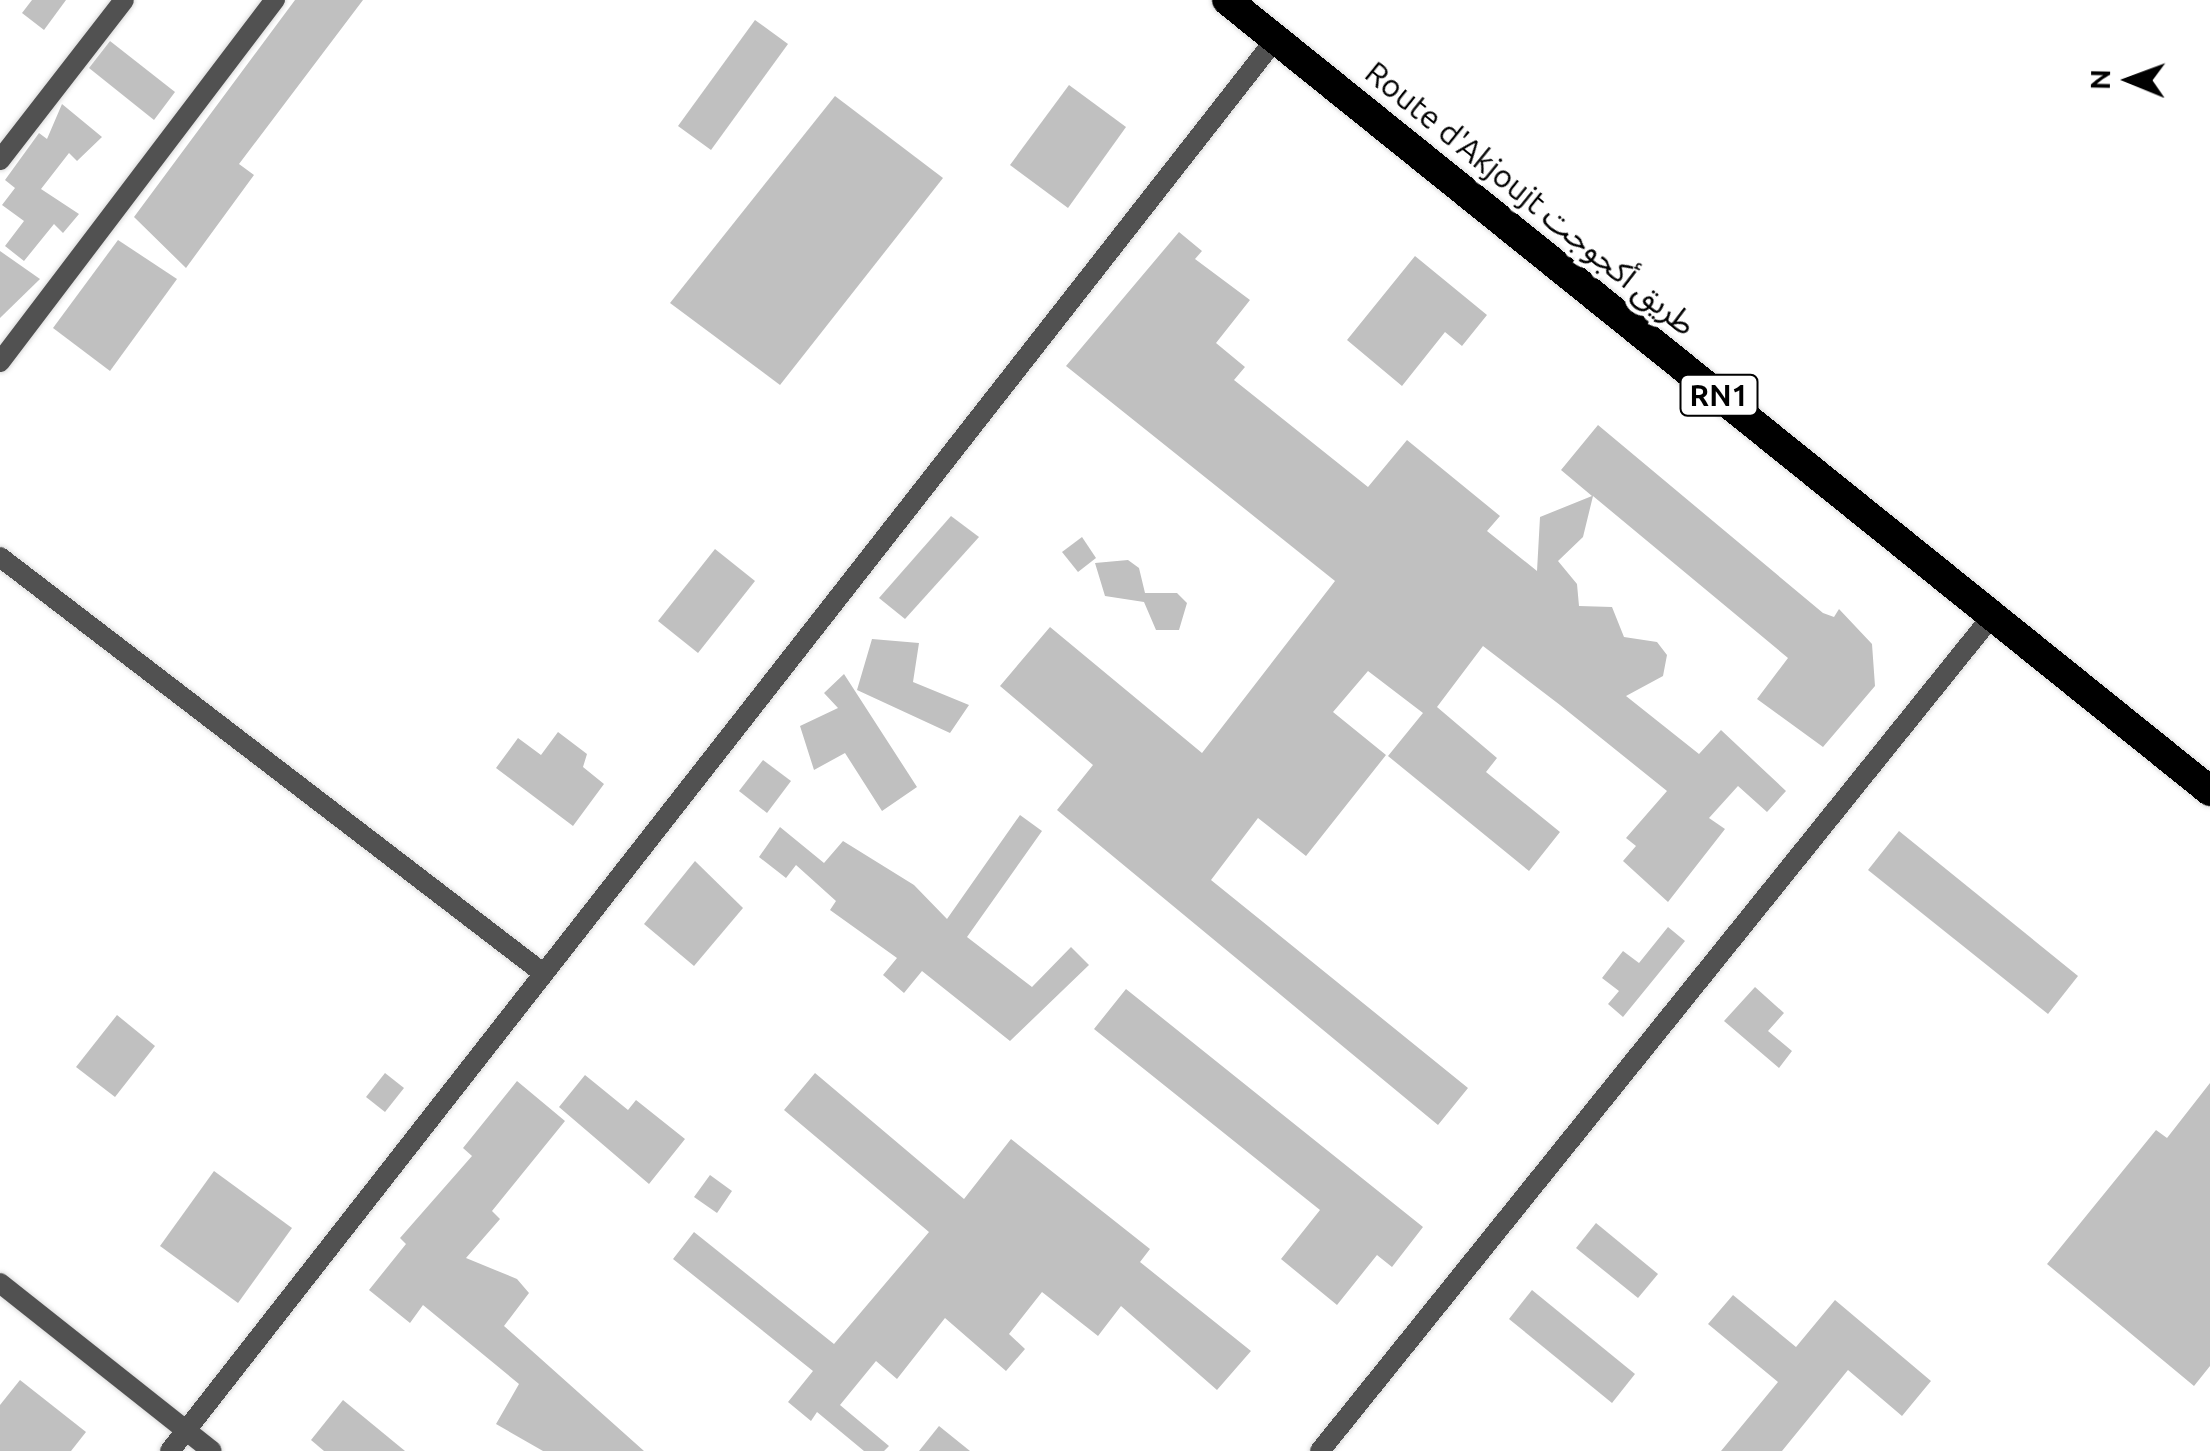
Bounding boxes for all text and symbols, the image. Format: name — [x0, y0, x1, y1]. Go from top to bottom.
north arrow — [2080, 30, 2180, 130]
street label: Route d'Akjoujt طريق أكجوجت — [1358, 53, 1704, 343]
text: N — [2084, 69, 2115, 90]
road number: RN1 — [1679, 370, 1759, 420]

